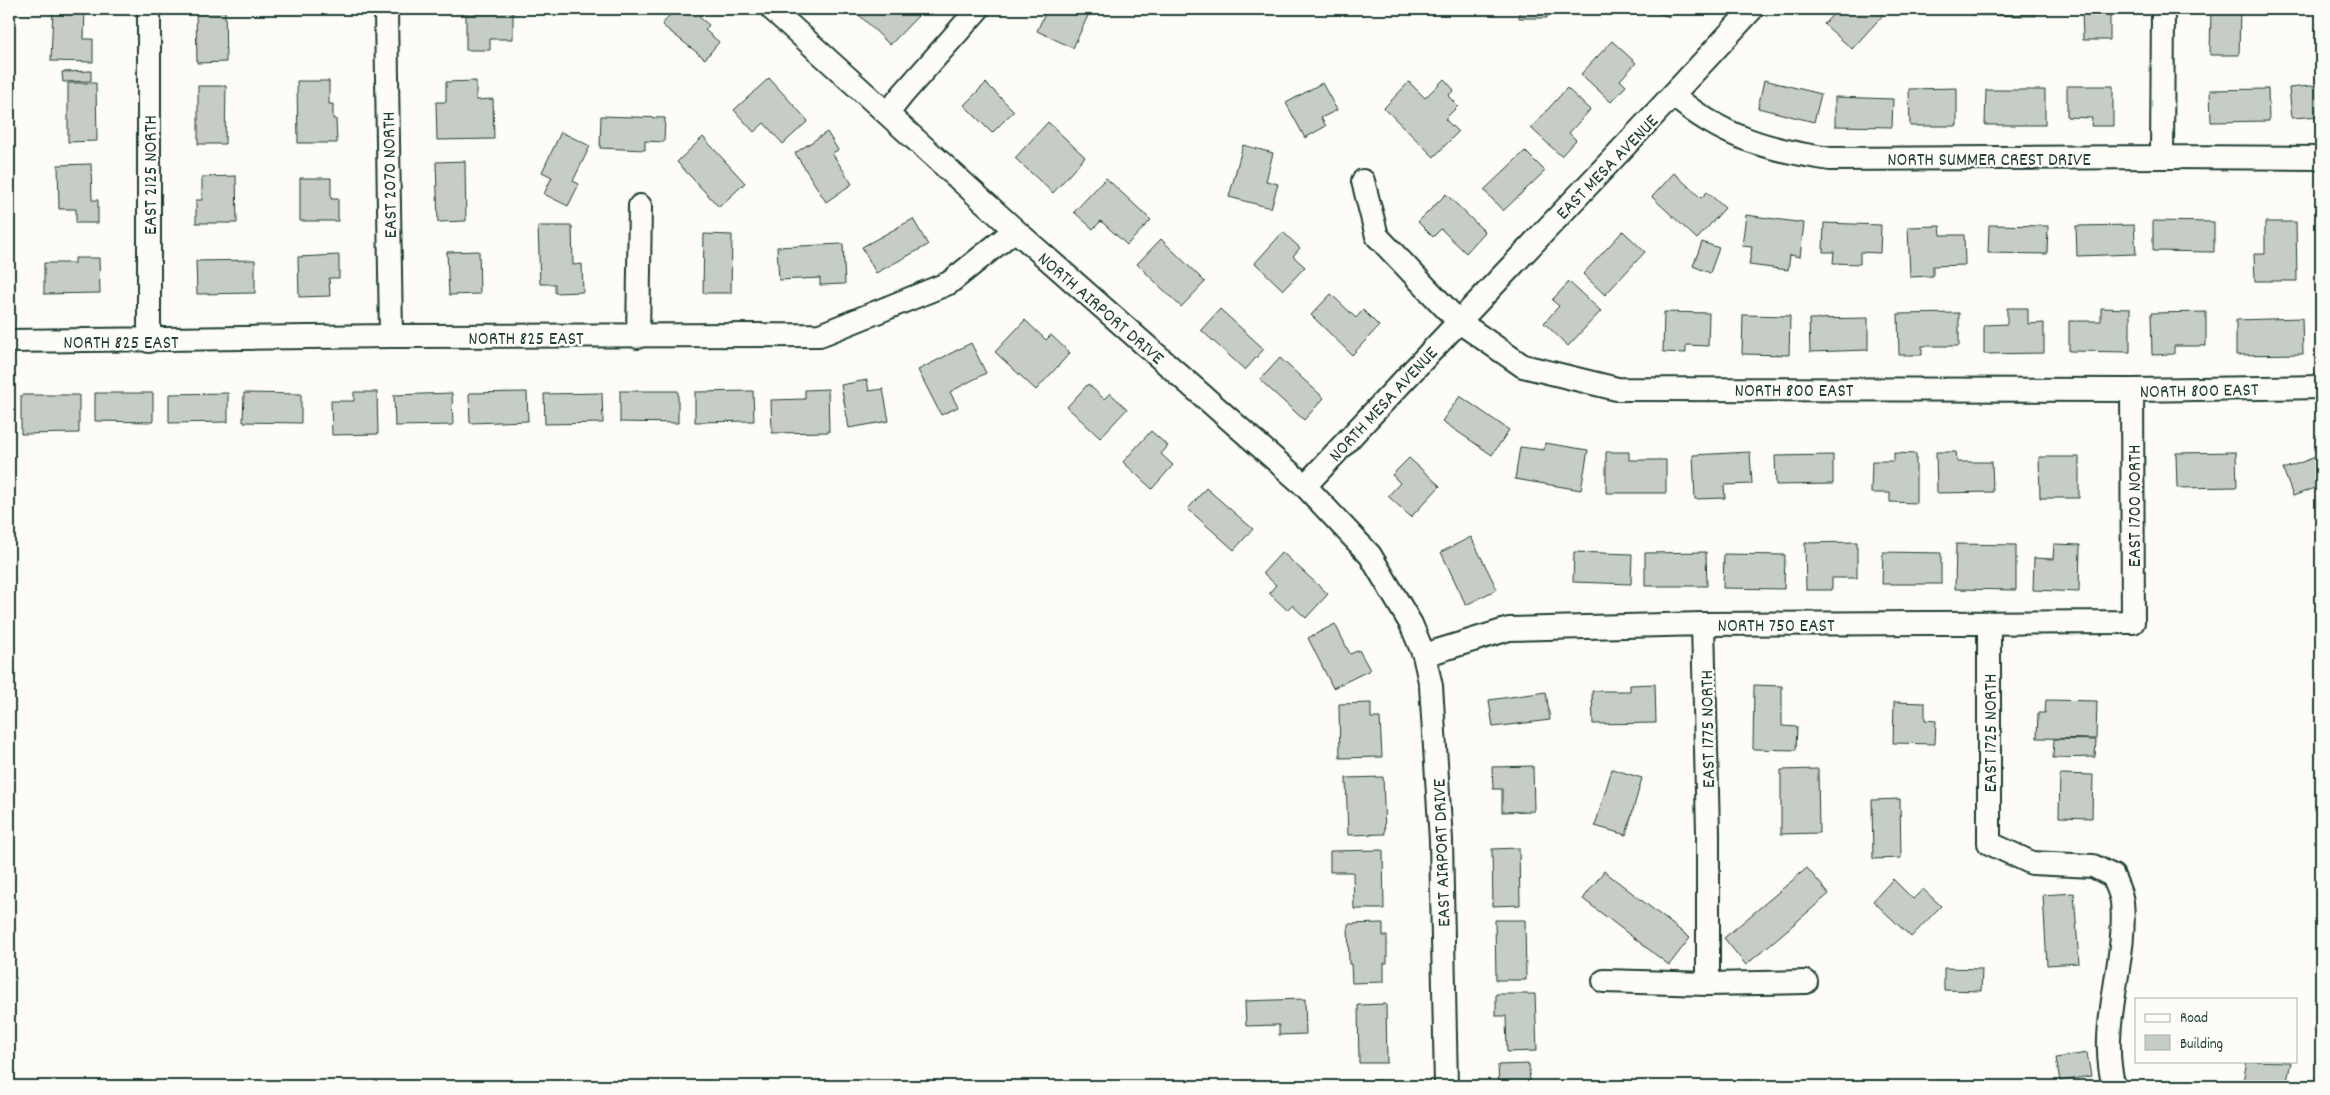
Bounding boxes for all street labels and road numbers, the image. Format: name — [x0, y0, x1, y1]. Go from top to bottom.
street label: EAST MESA AVENUE — [1551, 109, 1666, 227]
street label: EAST 2070 NORTH — [377, 111, 406, 239]
street label: EAST 2125 NORTH — [139, 115, 166, 235]
street label: NORTH SUMMER CREST DRIVE — [1887, 148, 2091, 175]
street label: NORTH AIRPORT DRIVE — [1030, 247, 1169, 373]
street label: NORTH 825 EAST — [468, 327, 584, 354]
street label: NORTH 825 EAST — [63, 331, 179, 358]
street label: NORTH MESA AVENUE — [1324, 341, 1446, 469]
street label: NORTH 800 EAST — [2139, 378, 2259, 407]
street label: NORTH 800 EAST — [1735, 379, 1854, 406]
street label: EAST 1700 NORTH — [2123, 445, 2150, 567]
street label: NORTH 750 EAST — [1718, 614, 1835, 641]
street label: EAST 1775 NORTH — [1695, 670, 1724, 788]
street label: EAST 1725 NORTH — [1979, 673, 2006, 793]
street label: EAST AIRPORT DRIVE — [1427, 778, 1460, 927]

